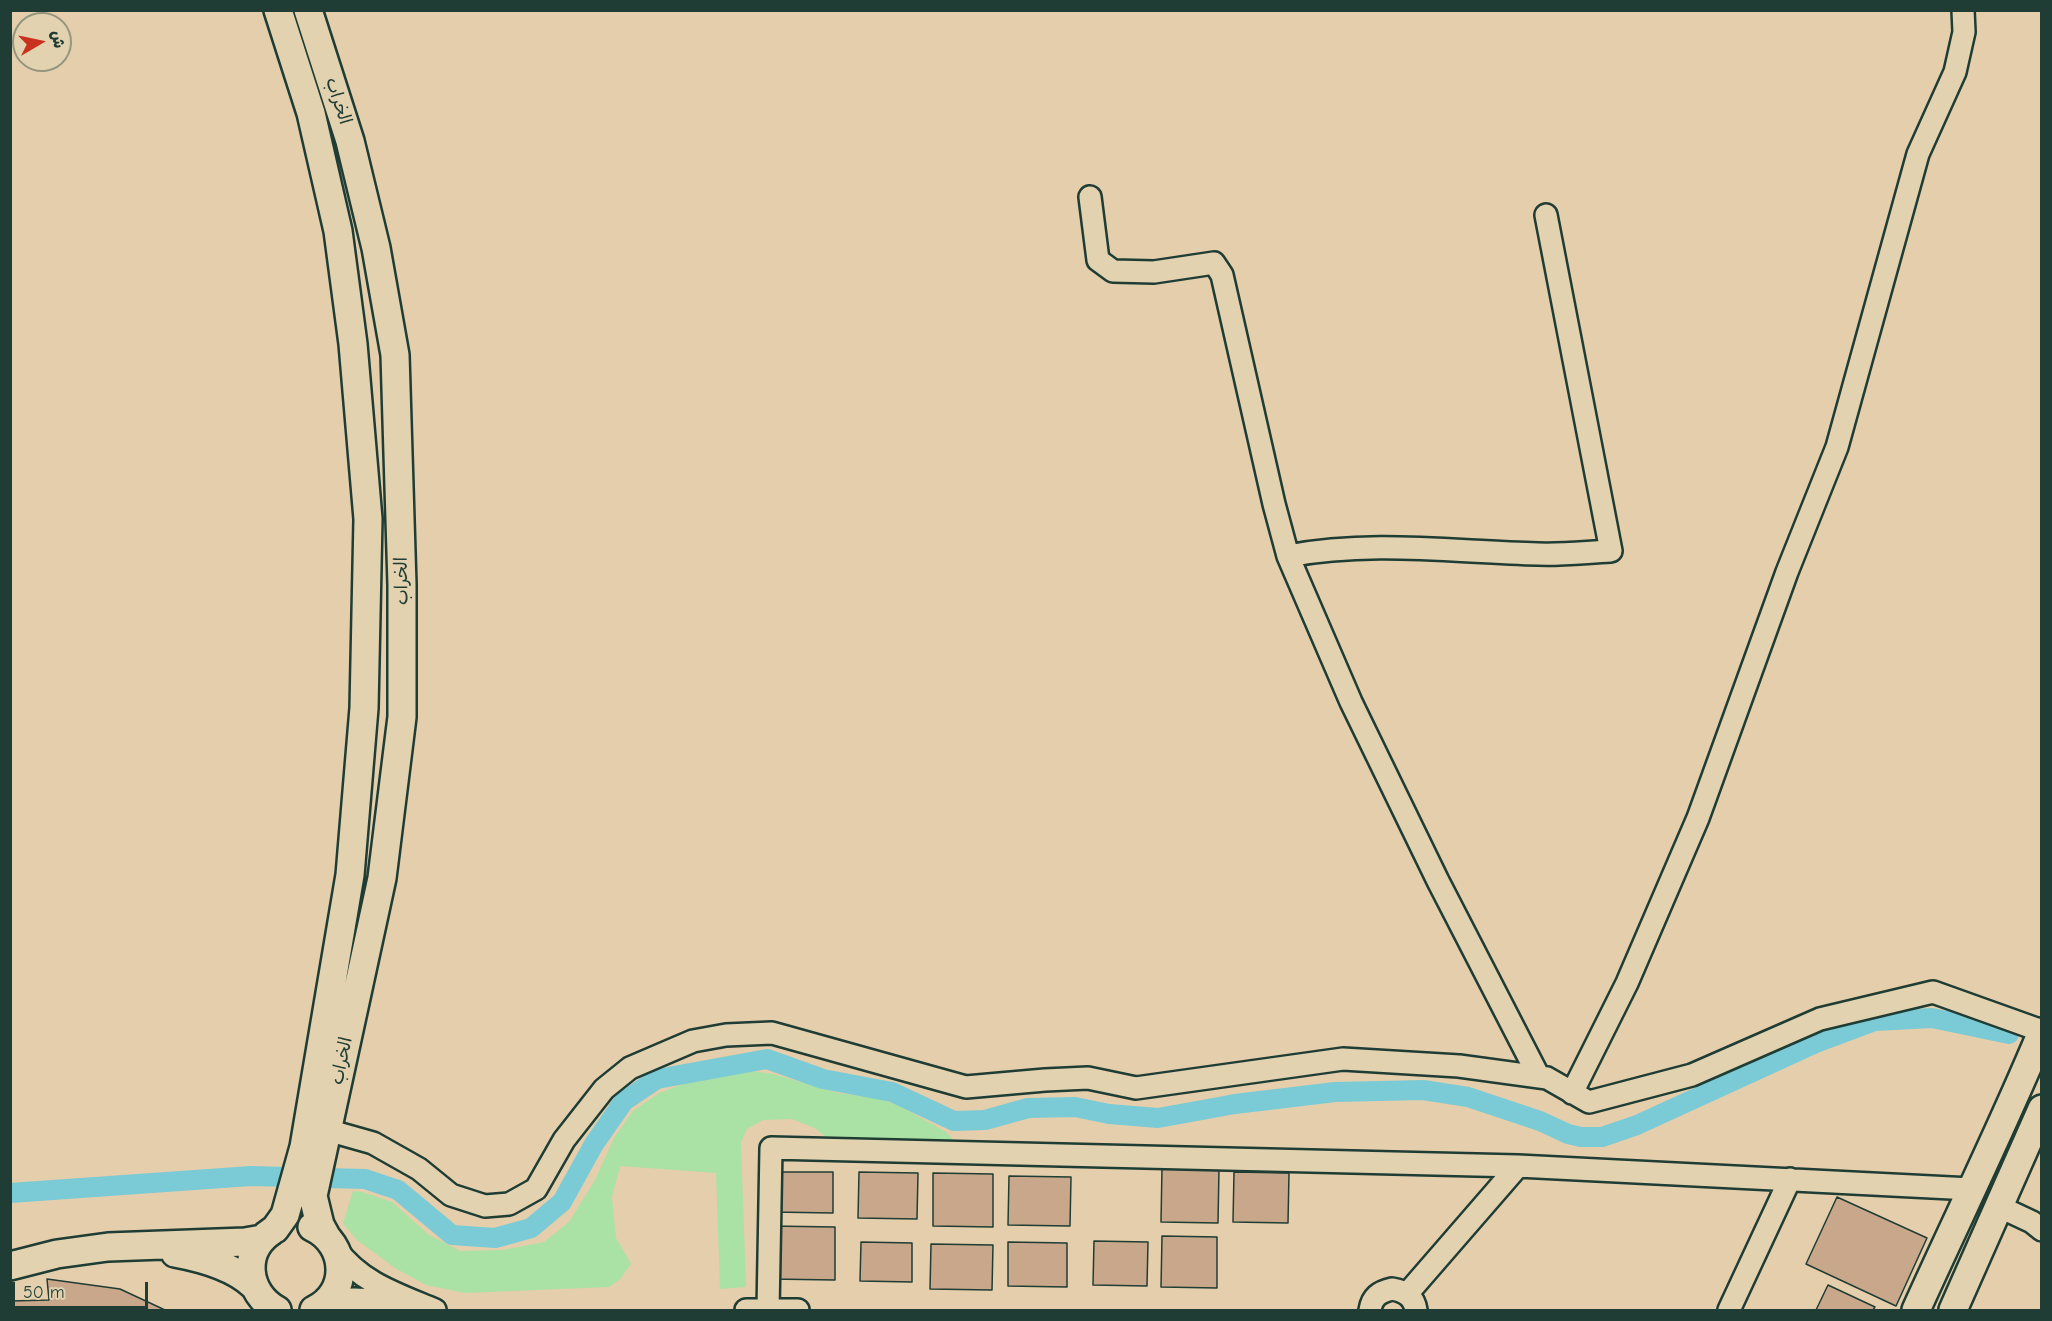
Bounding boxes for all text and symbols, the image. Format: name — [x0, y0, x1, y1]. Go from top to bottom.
north arrow — [12, 12, 72, 72]
text: ش — [48, 29, 68, 50]
street label: الخراب — [320, 75, 356, 127]
street label: الخراب — [391, 557, 413, 605]
street label: الخراب — [326, 1035, 358, 1087]
scale bar — [15, 1270, 152, 1308]
text: 50 m — [23, 1282, 65, 1303]

